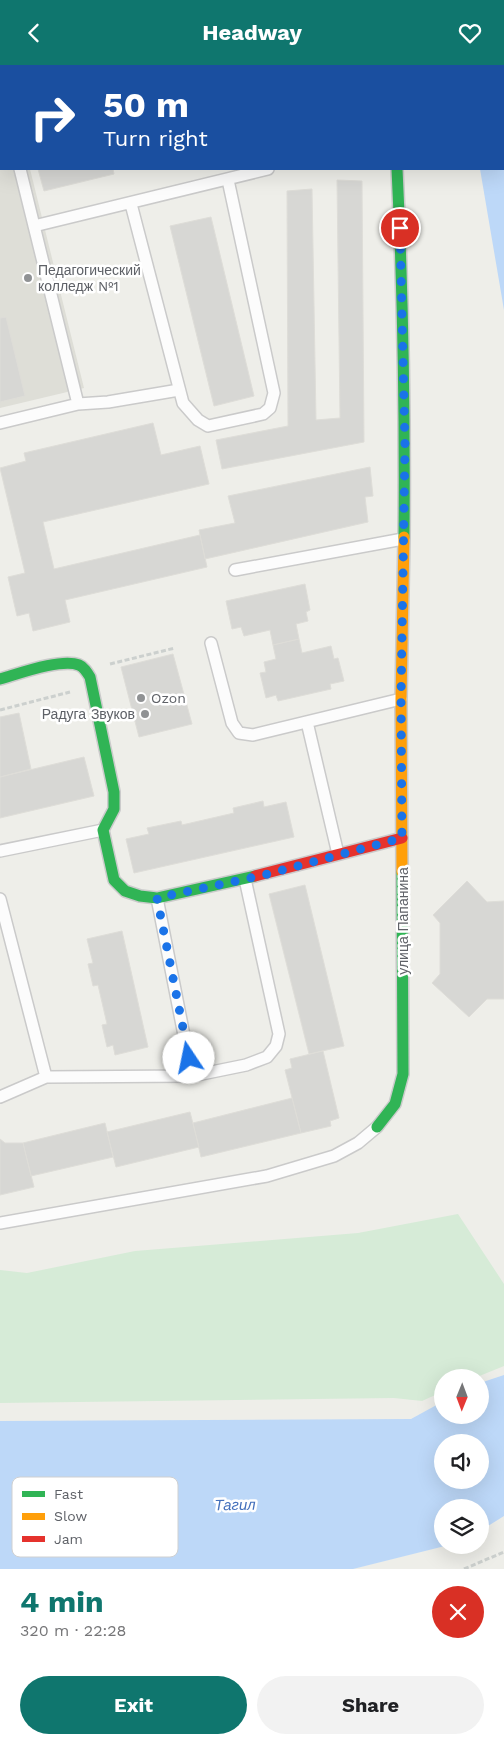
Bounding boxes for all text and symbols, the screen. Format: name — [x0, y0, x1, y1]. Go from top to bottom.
icon: back — [20, 19, 48, 47]
icon: heart — [456, 19, 484, 47]
text: Headway — [202, 20, 302, 45]
text: 50 m — [103, 84, 189, 126]
icon: right — [20, 85, 85, 150]
text: Turn right — [103, 126, 208, 151]
pin — [379, 207, 421, 249]
icon: arrive — [386, 214, 414, 242]
place label: Педагогический колледж №1 — [38, 262, 141, 294]
marker: Педагогический колледж №1 — [22, 272, 34, 284]
place label: Ozon — [151, 690, 186, 706]
marker: Ozon — [135, 692, 147, 704]
place label: Радуга Звуков — [42, 706, 135, 722]
marker: Радуга Звуков — [139, 708, 151, 720]
street label: улица Папанина — [395, 867, 411, 975]
position arrow — [162, 1031, 214, 1083]
north arrow — [434, 1369, 489, 1424]
map controls — [434, 1369, 489, 1554]
button: sound — [434, 1434, 489, 1489]
legend — [12, 1477, 178, 1557]
text: Fast — [54, 1486, 83, 1502]
water label: Тагил — [214, 1496, 256, 1514]
button: layers — [434, 1499, 489, 1554]
text: Slow — [54, 1508, 87, 1524]
text: Jam — [54, 1531, 83, 1547]
text: 4 min — [20, 1584, 104, 1619]
button: close — [432, 1586, 484, 1638]
text: 320 m · 22:28 — [20, 1621, 126, 1640]
button: Exit — [20, 1676, 247, 1734]
button: Share — [257, 1676, 484, 1734]

